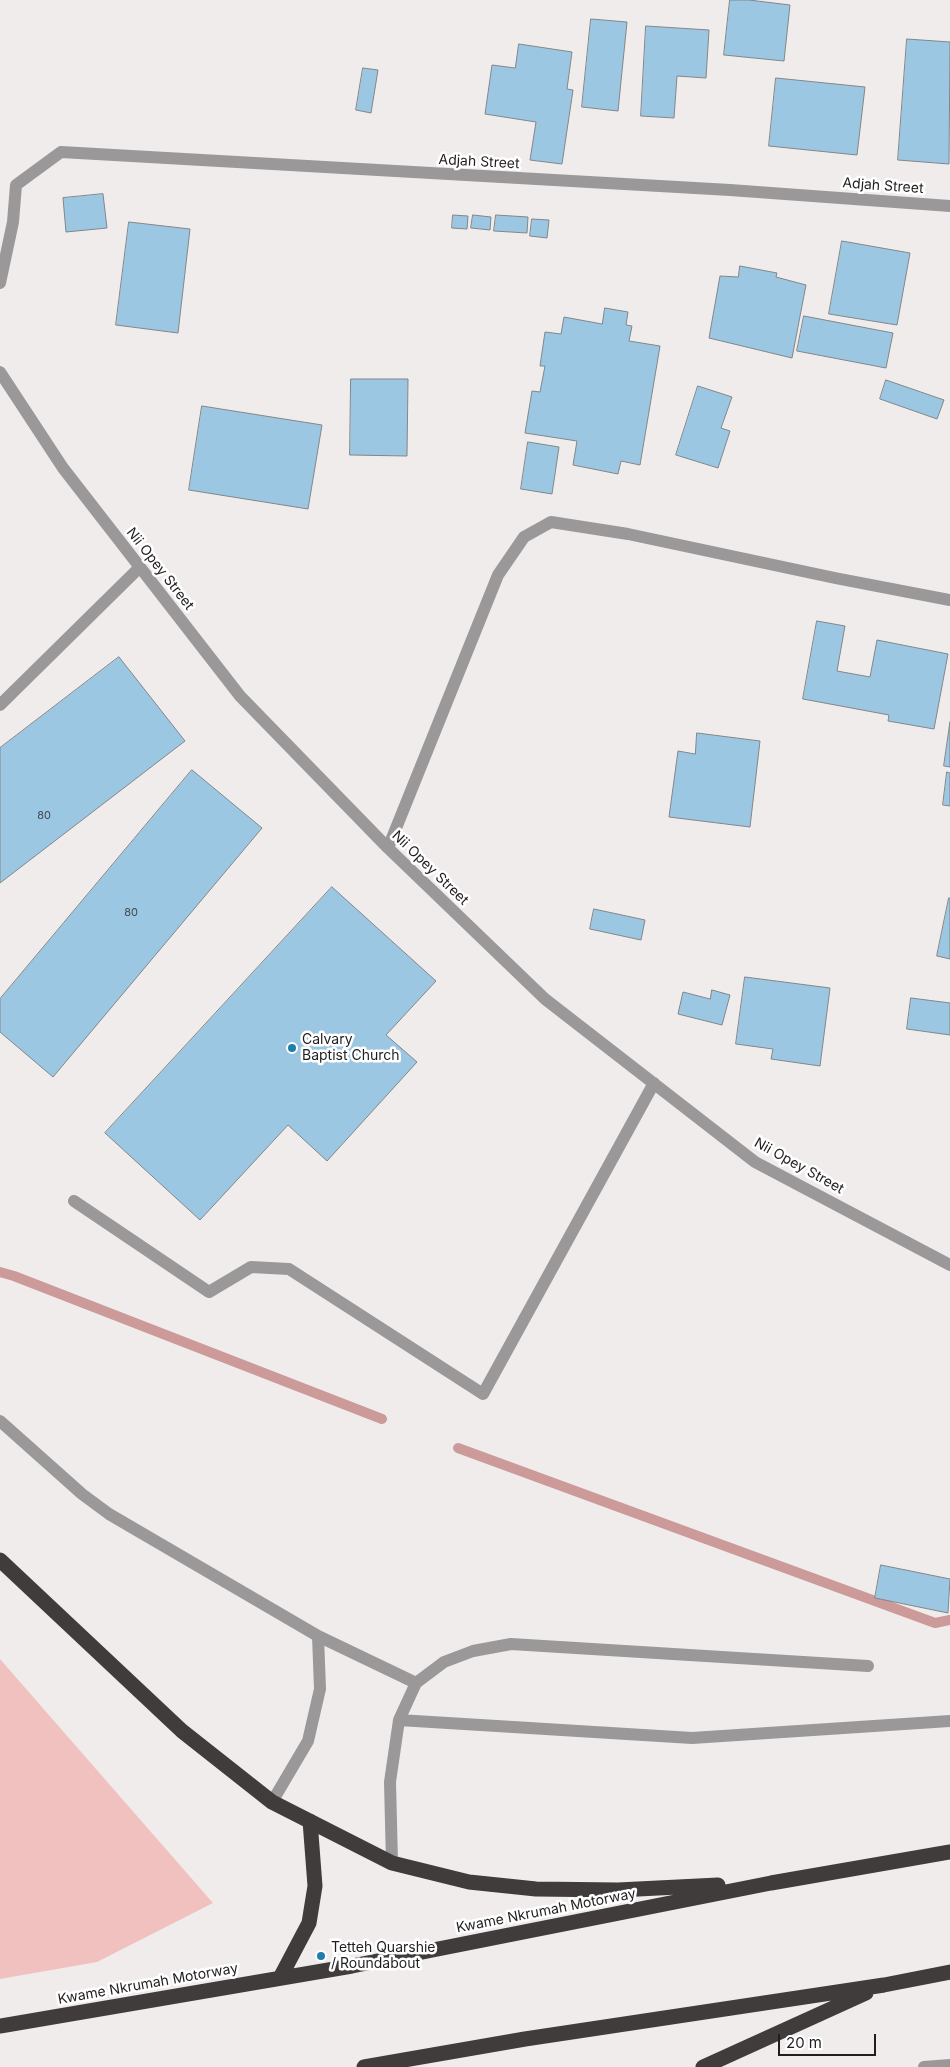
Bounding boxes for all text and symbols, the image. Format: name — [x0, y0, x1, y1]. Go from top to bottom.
street label: Adjah Street — [438, 151, 520, 173]
street label: Adjah Street — [842, 175, 924, 197]
street label: Nii Opey Street — [123, 525, 197, 613]
house number: 80 — [37, 809, 51, 823]
street label: Nii Opey Street — [388, 827, 472, 909]
house number: 80 — [124, 906, 138, 920]
place label: Calvary Baptist Church — [302, 1032, 400, 1064]
marker: Calvary Baptist Church — [286, 1042, 298, 1054]
street label: Nii Opey Street — [751, 1134, 847, 1198]
street label: Kwame Nkrumah Motorway — [455, 1885, 637, 1937]
place label: Tetteh Quarshie / Roundabout — [331, 1940, 436, 1972]
marker: Tetteh Quarshie / Roundabout — [315, 1950, 327, 1962]
street label: Kwame Nkrumah Motorway — [57, 1960, 239, 2008]
scale bar — [780, 2024, 878, 2056]
text: 20 m — [786, 2033, 822, 2052]

